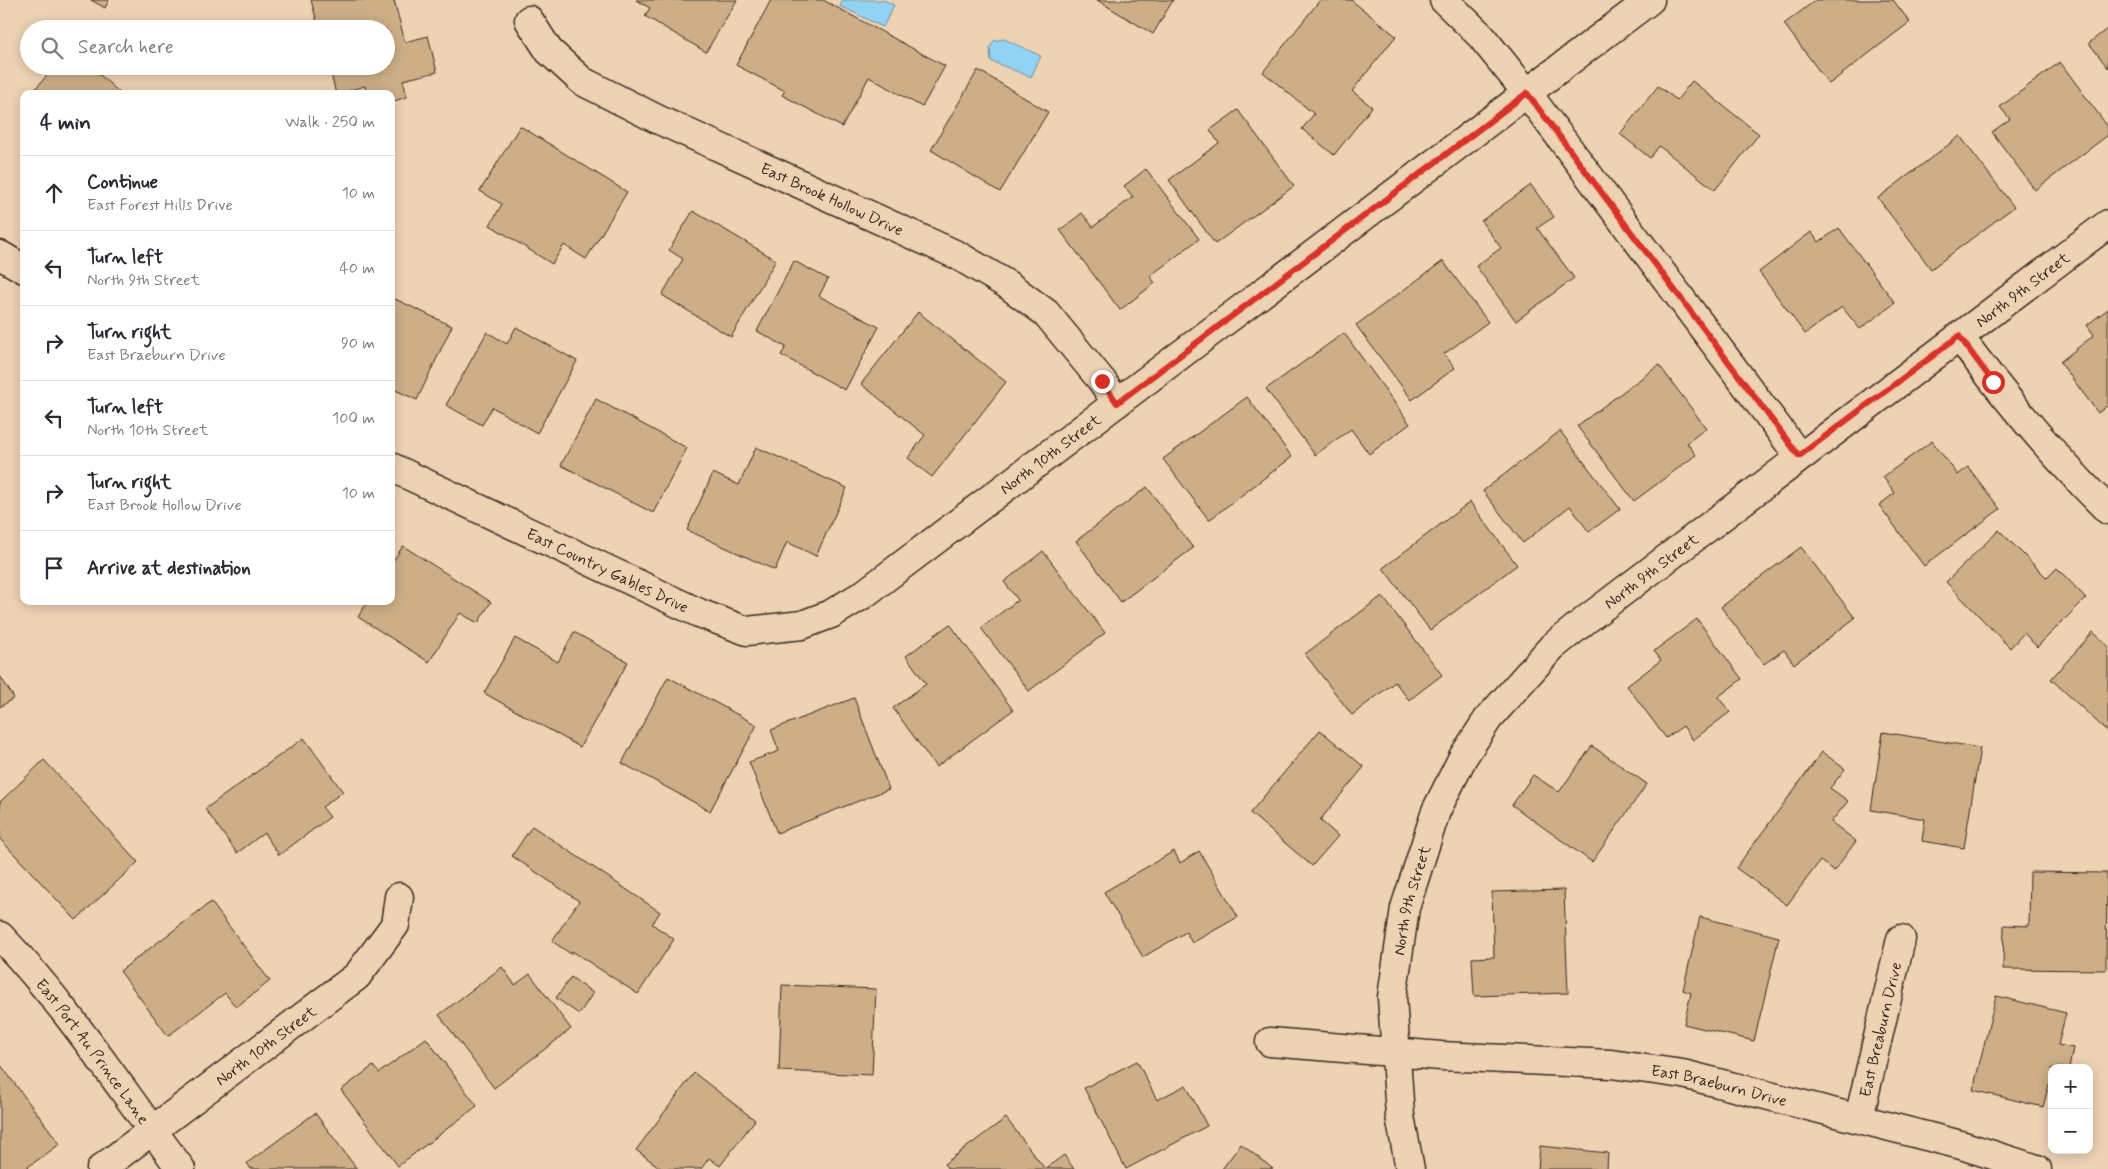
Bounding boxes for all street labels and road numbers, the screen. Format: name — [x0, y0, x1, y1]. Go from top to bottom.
street label: East Brook Hollow Drive — [757, 158, 906, 241]
street label: North 9th Street — [1972, 247, 2075, 333]
street label: North 10th Street — [996, 409, 1106, 500]
street label: East Country Gables Drive — [523, 524, 692, 619]
street label: North 9th Street — [1600, 529, 1703, 614]
street label: North 9th Street — [1389, 842, 1437, 957]
street label: East Breaburn Drive — [1855, 960, 1907, 1099]
street label: East Port Au Prince Lane — [30, 975, 154, 1129]
street label: North 10th Street — [212, 1001, 322, 1091]
street label: East Braeburn Drive — [1650, 1061, 1789, 1112]

